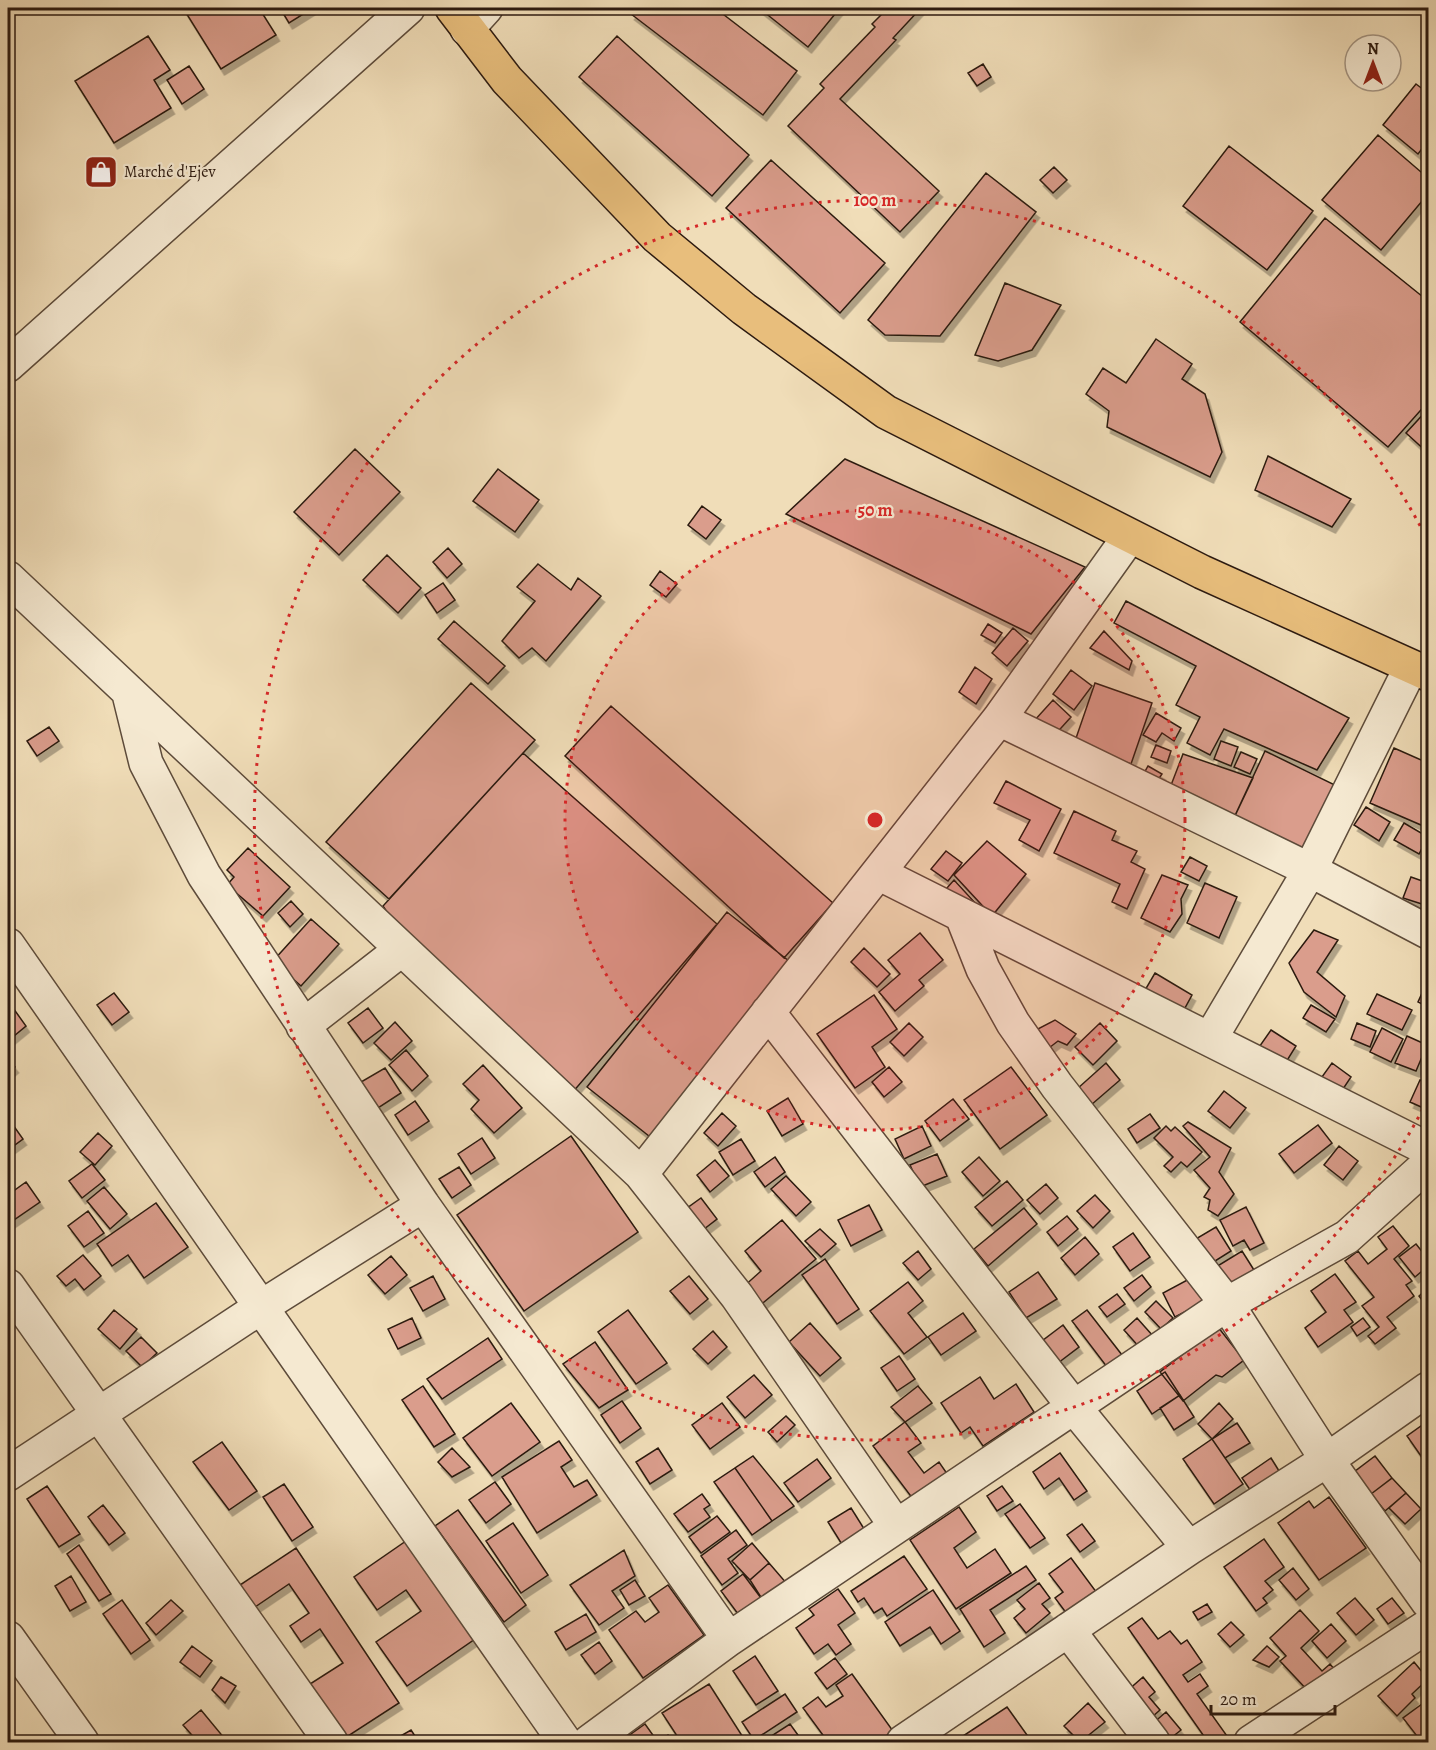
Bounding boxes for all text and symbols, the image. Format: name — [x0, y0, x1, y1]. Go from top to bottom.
north arrow — [1343, 33, 1403, 93]
text: N — [1367, 38, 1379, 60]
shop icon: Marché d'Ejev — [83, 154, 119, 190]
place label: Marché d'Ejev — [124, 161, 217, 183]
text: 100 m — [854, 188, 896, 212]
text: 50 m — [858, 498, 892, 522]
centre of rings — [865, 810, 885, 830]
scale bar — [1211, 1678, 1336, 1716]
text: 20 m — [1220, 1687, 1257, 1711]

